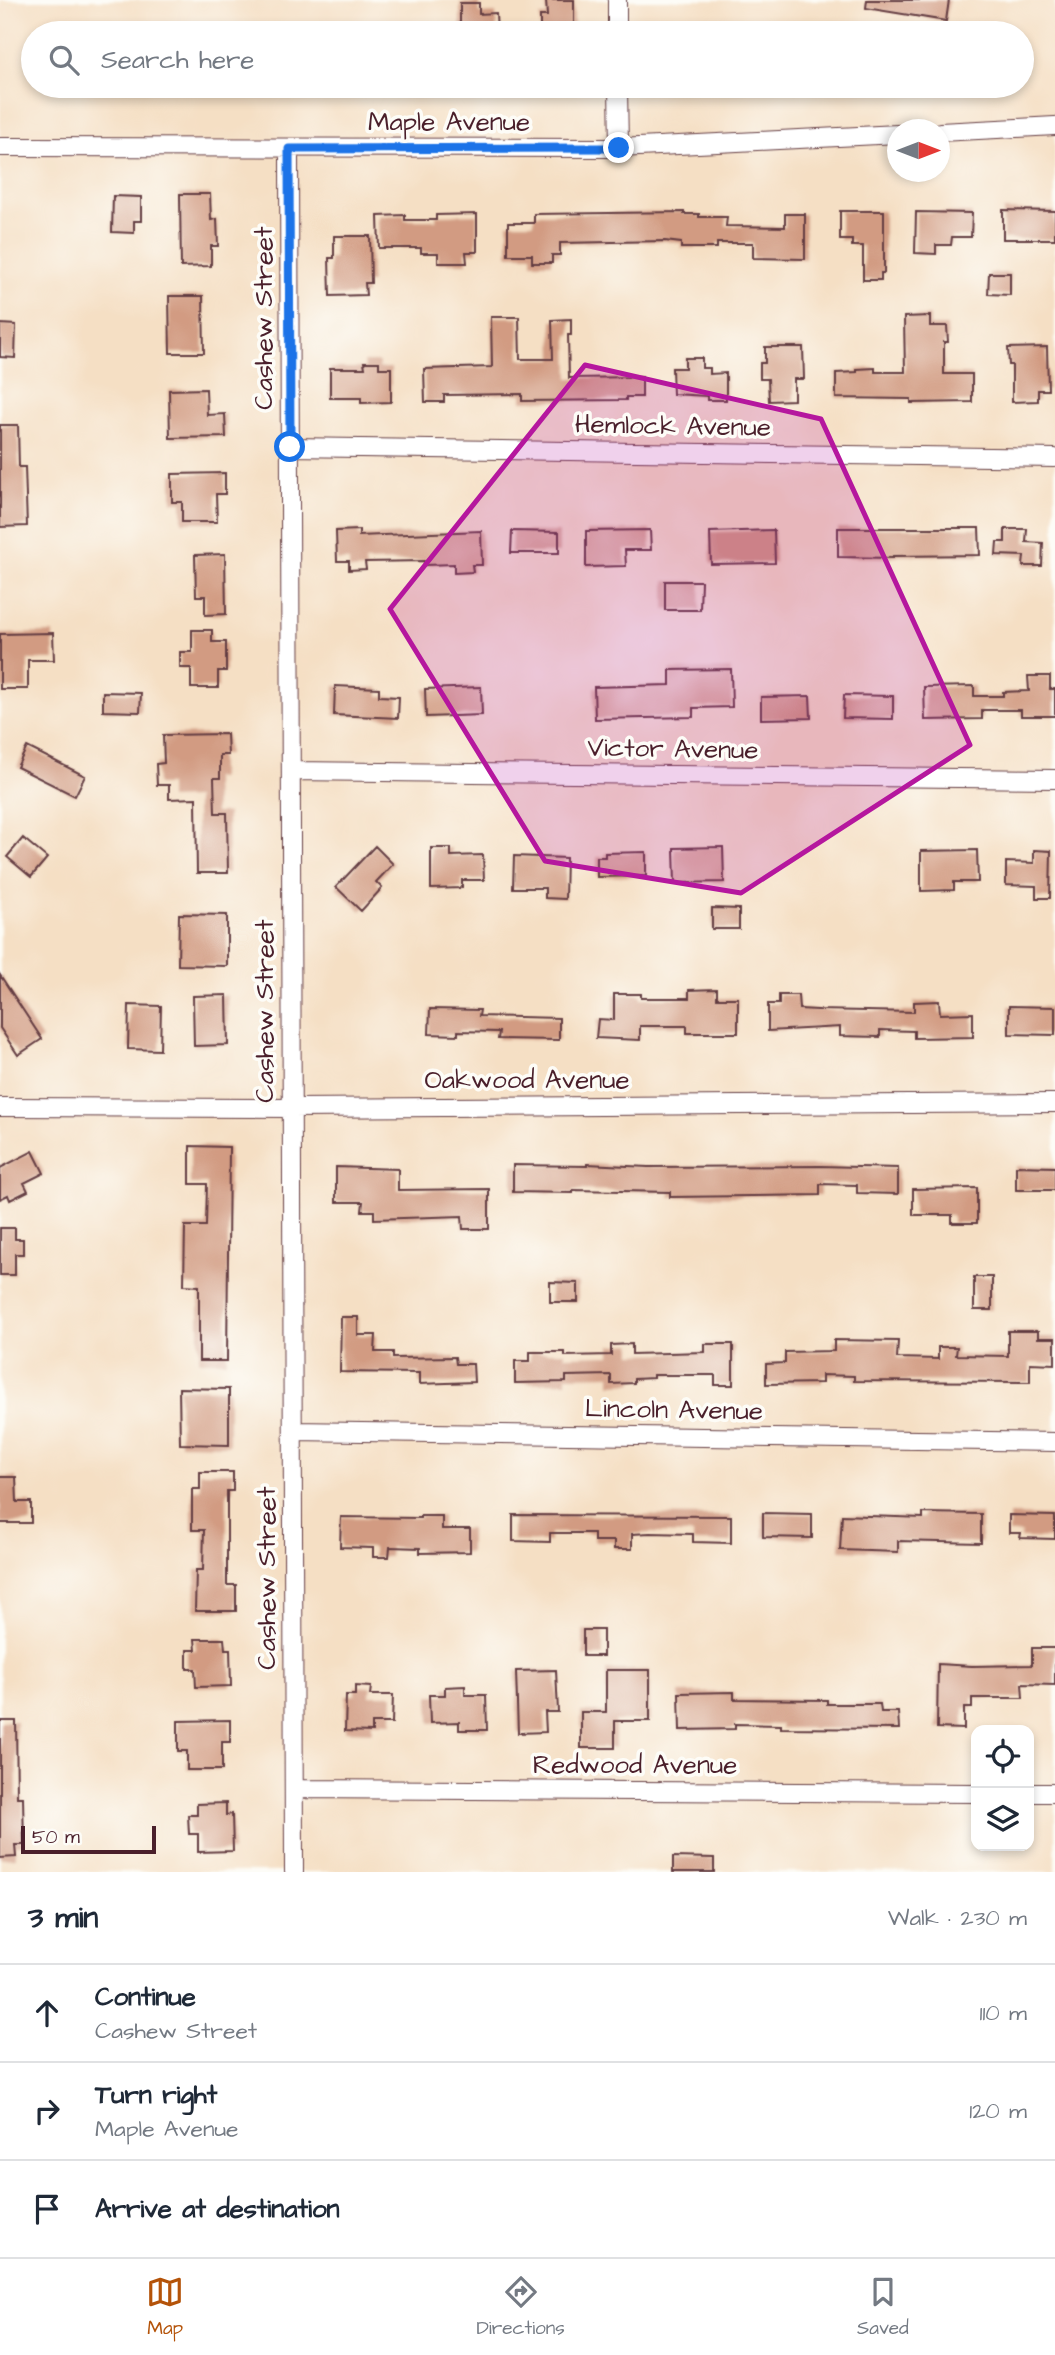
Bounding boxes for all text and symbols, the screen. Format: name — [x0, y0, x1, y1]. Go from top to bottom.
search box — [21, 21, 1034, 98]
icon: search — [45, 41, 83, 79]
text: Search here — [101, 42, 254, 78]
street label: Maple Avenue — [368, 104, 530, 140]
north arrow — [887, 119, 950, 182]
route end — [603, 132, 634, 163]
street label: Cashew Street — [246, 226, 282, 410]
street label: Hemlock Avenue — [575, 406, 771, 446]
route start — [274, 431, 305, 462]
street label: Victor Avenue — [587, 730, 759, 768]
street label: Cashew Street — [247, 919, 283, 1103]
street label: Oakwood Avenue — [424, 1062, 630, 1098]
street label: Lincoln Avenue — [585, 1390, 763, 1430]
street label: Cashew Street — [249, 1486, 285, 1670]
map controls — [971, 1725, 1034, 1851]
button: locate — [971, 1725, 1034, 1788]
street label: Redwood Avenue — [533, 1747, 737, 1783]
button: layers — [971, 1788, 1034, 1851]
scale bar — [21, 1823, 156, 1855]
text: 50 m — [32, 1824, 80, 1851]
text: 3 min — [28, 1897, 98, 1939]
text: Walk · 230 m — [888, 1902, 1027, 1934]
text: Continue — [95, 1979, 196, 2015]
icon: ahead — [28, 1994, 66, 2032]
text: 110 m — [979, 1997, 1027, 2029]
text: Cashew Street — [95, 2015, 257, 2047]
text: Turn right — [95, 2077, 217, 2113]
icon: right — [28, 2092, 66, 2130]
text: 120 m — [969, 2095, 1027, 2127]
text: Maple Avenue — [95, 2113, 239, 2145]
icon: arrive — [28, 2190, 66, 2228]
text: Arrive at destination — [95, 2191, 340, 2227]
tab: Map — [146, 2273, 184, 2342]
tab: Directions — [476, 2273, 565, 2342]
tab: Saved — [857, 2273, 909, 2342]

